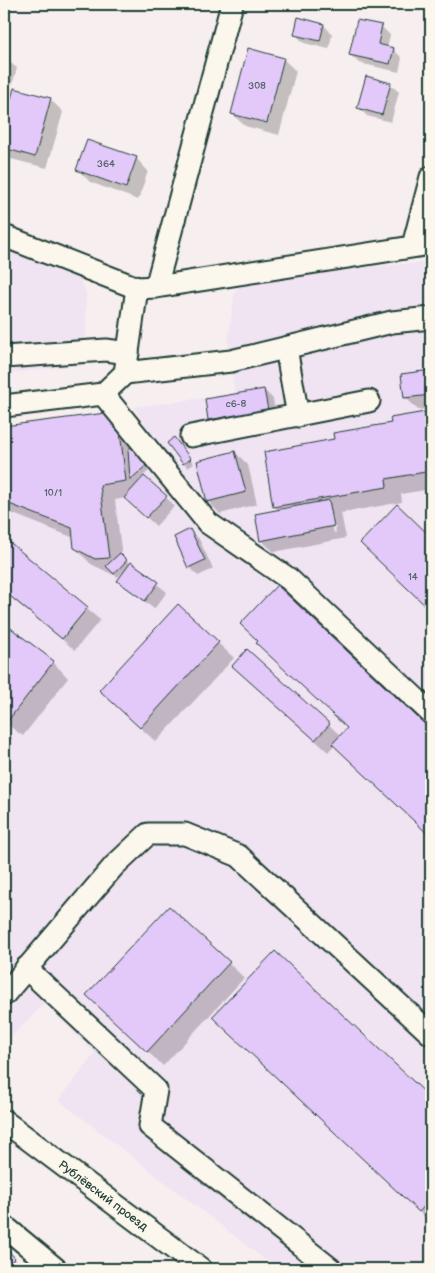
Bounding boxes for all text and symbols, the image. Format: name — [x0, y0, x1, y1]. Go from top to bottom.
house number: 308 — [248, 80, 266, 92]
house number: 364 — [97, 158, 115, 170]
house number: с6-8 — [226, 398, 246, 410]
house number: 10/1 — [44, 487, 62, 499]
house number: 14 — [408, 571, 418, 583]
street label: Рублёвский проезд — [55, 1157, 152, 1234]

